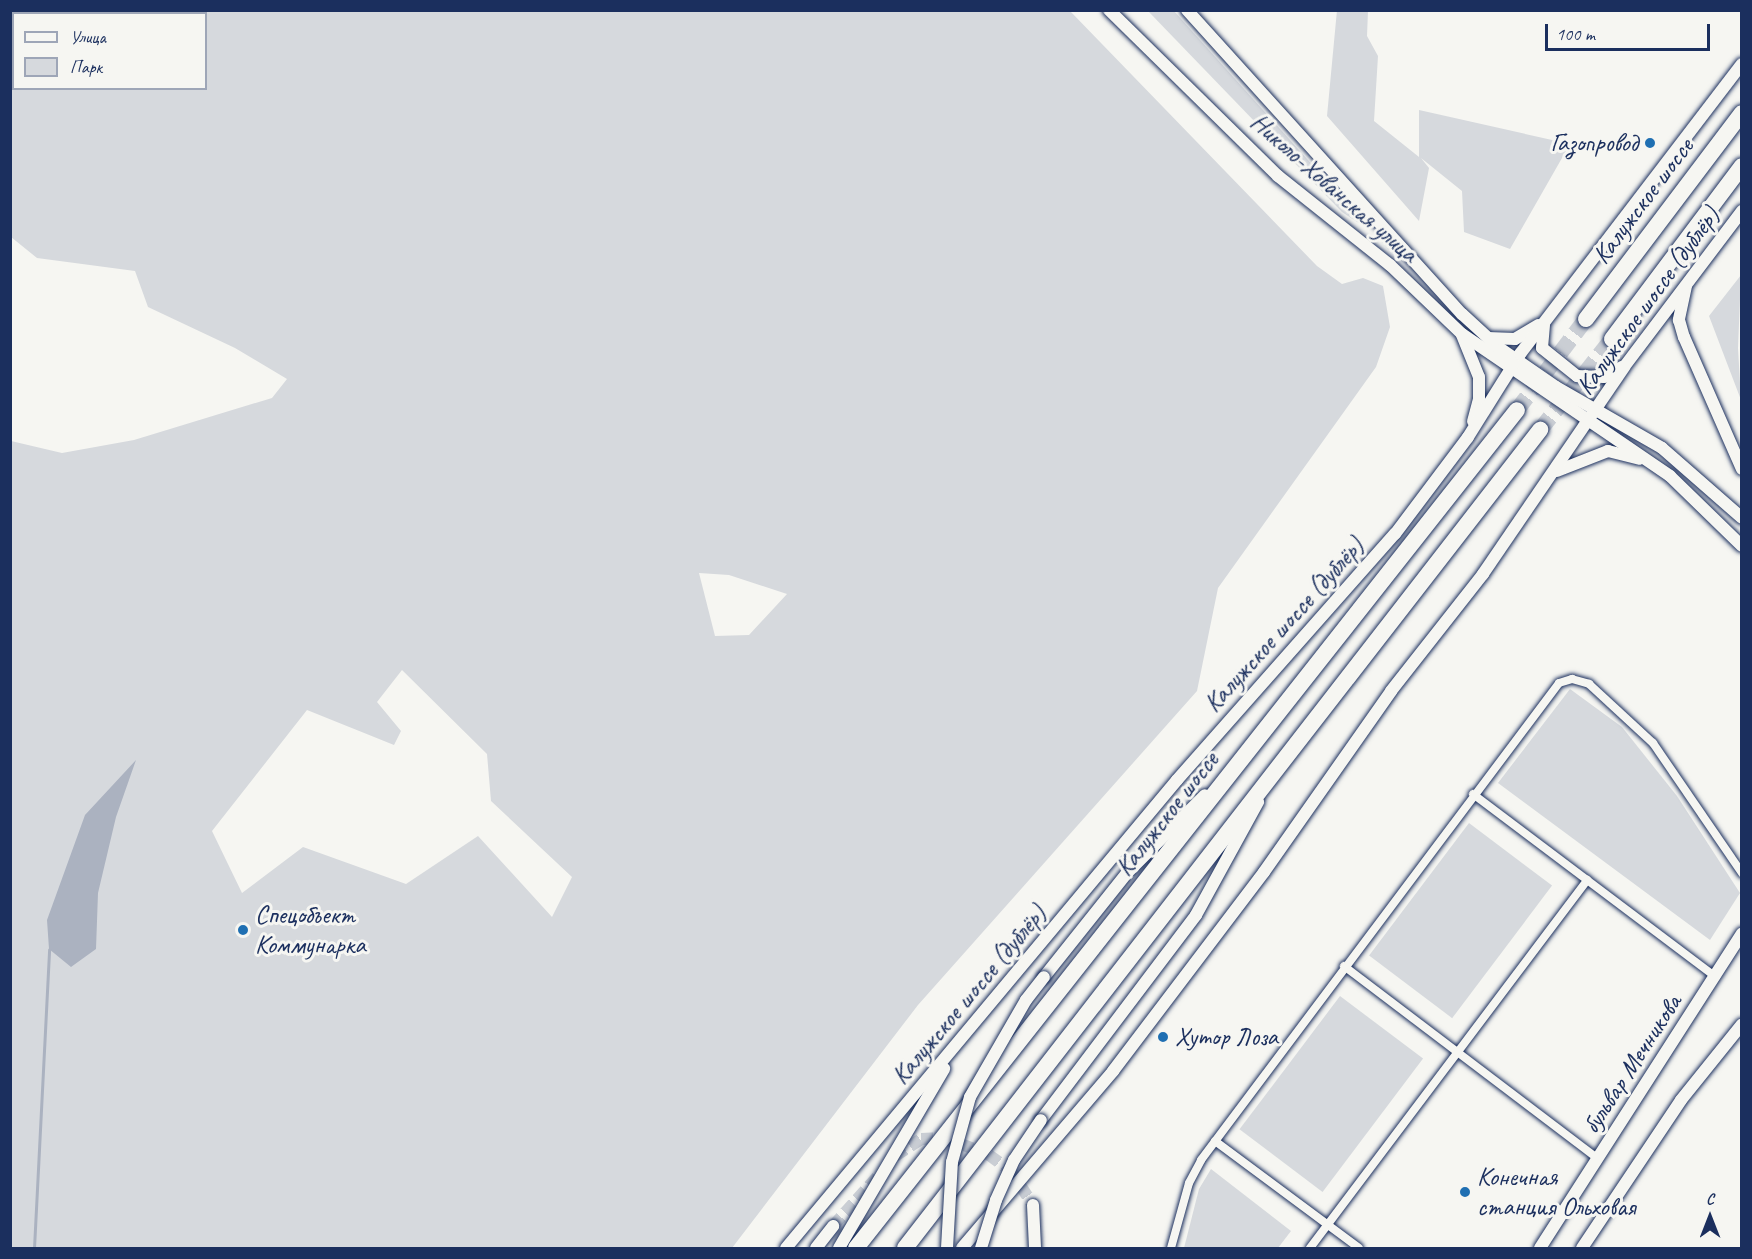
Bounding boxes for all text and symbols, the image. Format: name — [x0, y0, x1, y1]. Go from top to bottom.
legend — [12, 12, 207, 90]
scale bar — [1548, 12, 1713, 50]
text: 100 m — [1556, 23, 1595, 45]
text: Улица — [70, 26, 106, 48]
text: Парк — [70, 56, 102, 78]
street label: Николо-Хованская улица — [1243, 106, 1425, 270]
place label: Газопровод — [1551, 127, 1638, 159]
street label: Калужское шоссе — [1585, 132, 1701, 270]
marker: Газопровод — [1643, 136, 1657, 150]
street label: Калужское шоссе (дублёр) — [1569, 201, 1727, 401]
street label: Калужское шоссе (дублёр) — [1197, 531, 1371, 719]
street label: Калужское шоссе — [1108, 745, 1226, 883]
place label: Спецобъект Коммунарка — [255, 899, 365, 960]
street label: Калужское шоссе (дублёр) — [885, 899, 1053, 1091]
marker: Спецобъект Коммунарка — [236, 923, 250, 937]
street label: бульвар Мечникова — [1575, 988, 1689, 1140]
place label: Хутор Лоза — [1175, 1021, 1278, 1053]
marker: Хутор Лоза — [1156, 1030, 1170, 1044]
place label: Конечная станция Ольховая — [1477, 1161, 1636, 1222]
marker: Конечная станция Ольховая — [1458, 1185, 1472, 1199]
north arrow — [1680, 1187, 1740, 1247]
text: С — [1706, 1189, 1714, 1209]

